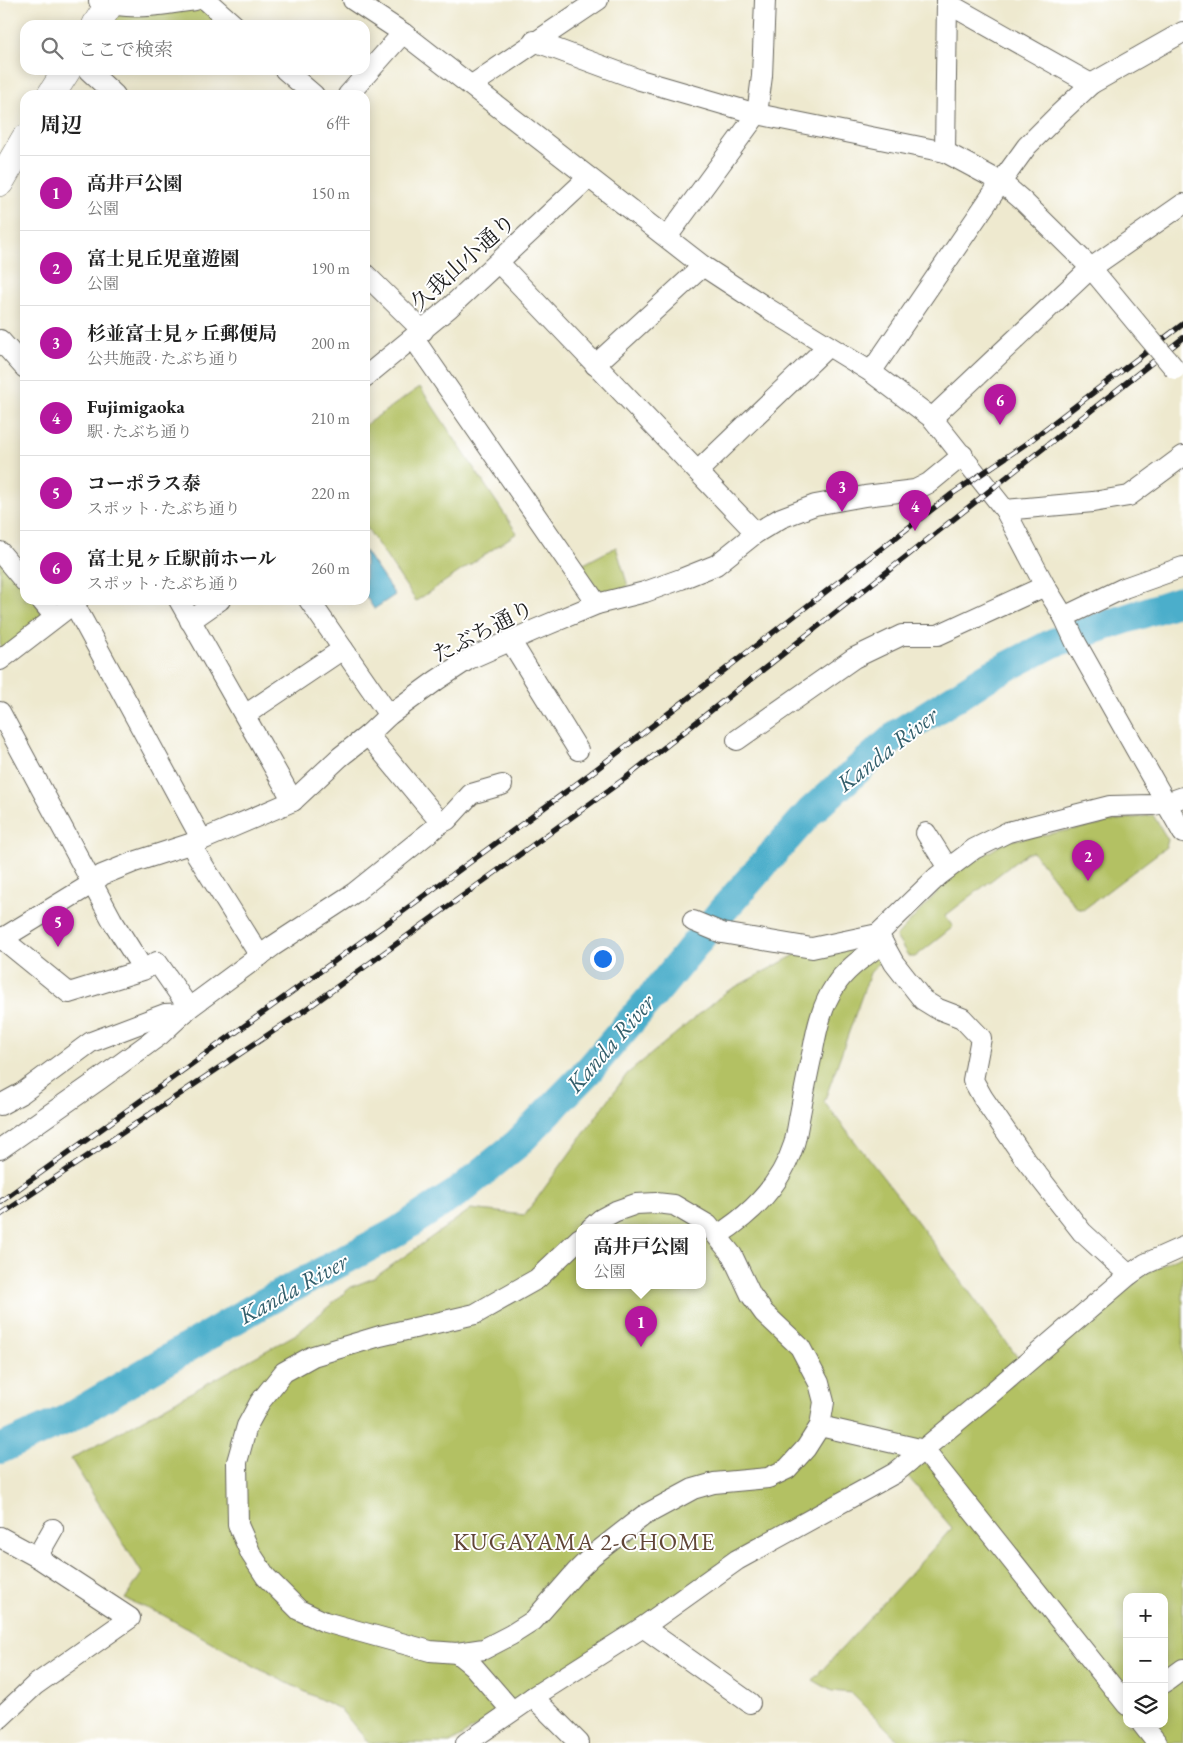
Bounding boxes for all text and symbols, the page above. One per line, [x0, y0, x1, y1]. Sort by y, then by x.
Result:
search box [20, 20, 370, 75]
icon: search [38, 34, 66, 62]
text: ここで検索 [78, 37, 173, 62]
text: 周辺 [40, 111, 82, 138]
text: 6件 [326, 113, 350, 134]
text: 高井戸公園 [87, 171, 182, 196]
text: 1 [52, 183, 60, 204]
text: 150 m [311, 183, 350, 204]
text: 公園 [87, 198, 119, 219]
street label: 久我山小通り [404, 207, 522, 317]
text: 富士見丘児童遊園 [87, 246, 239, 271]
text: 2 [52, 258, 60, 279]
text: 190 m [311, 258, 350, 279]
text: 公園 [87, 273, 119, 294]
text: 杉並富士見ヶ丘郵便局 [87, 321, 277, 346]
text: 3 [52, 333, 60, 354]
text: 200 m [311, 333, 350, 354]
text: 公共施設 · たぶち通り [87, 348, 241, 369]
pin: 6 [984, 384, 1016, 425]
text: Fujimigaoka [87, 394, 185, 419]
text: 4 [52, 408, 60, 429]
text: 210 m [311, 408, 350, 429]
text: 駅 · たぶち通り [87, 421, 193, 442]
text: コーポラス泰 [87, 471, 200, 496]
pin: 3 [826, 471, 858, 512]
text: 5 [52, 483, 60, 504]
text: 220 m [311, 483, 350, 504]
pin: 4 [899, 490, 931, 531]
text: スポット · たぶち通り [87, 498, 241, 519]
text: 富士見ヶ丘駅前ホール [87, 546, 277, 571]
text: 6 [52, 558, 60, 579]
text: 260 m [311, 558, 350, 579]
text: スポット · たぶち通り [87, 573, 241, 594]
street label: たぶち通り [427, 593, 539, 669]
water label: Kanda River [829, 699, 945, 799]
pin: 2 [1072, 840, 1104, 881]
pin: 5 [42, 906, 74, 947]
your location [590, 946, 616, 972]
water label: Kanda River [558, 986, 662, 1099]
popup [576, 1224, 706, 1289]
text: 高井戸公園 [593, 1234, 689, 1259]
water label: Kanda River [232, 1244, 355, 1331]
text: 公園 [593, 1261, 626, 1282]
pin: 1 [625, 1306, 657, 1347]
district label: KUGAYAMA 2-CHOME [453, 1526, 715, 1557]
map controls [1123, 1593, 1168, 1728]
button: + [1123, 1593, 1168, 1638]
button: − [1123, 1638, 1168, 1683]
button: layers [1123, 1683, 1168, 1728]

